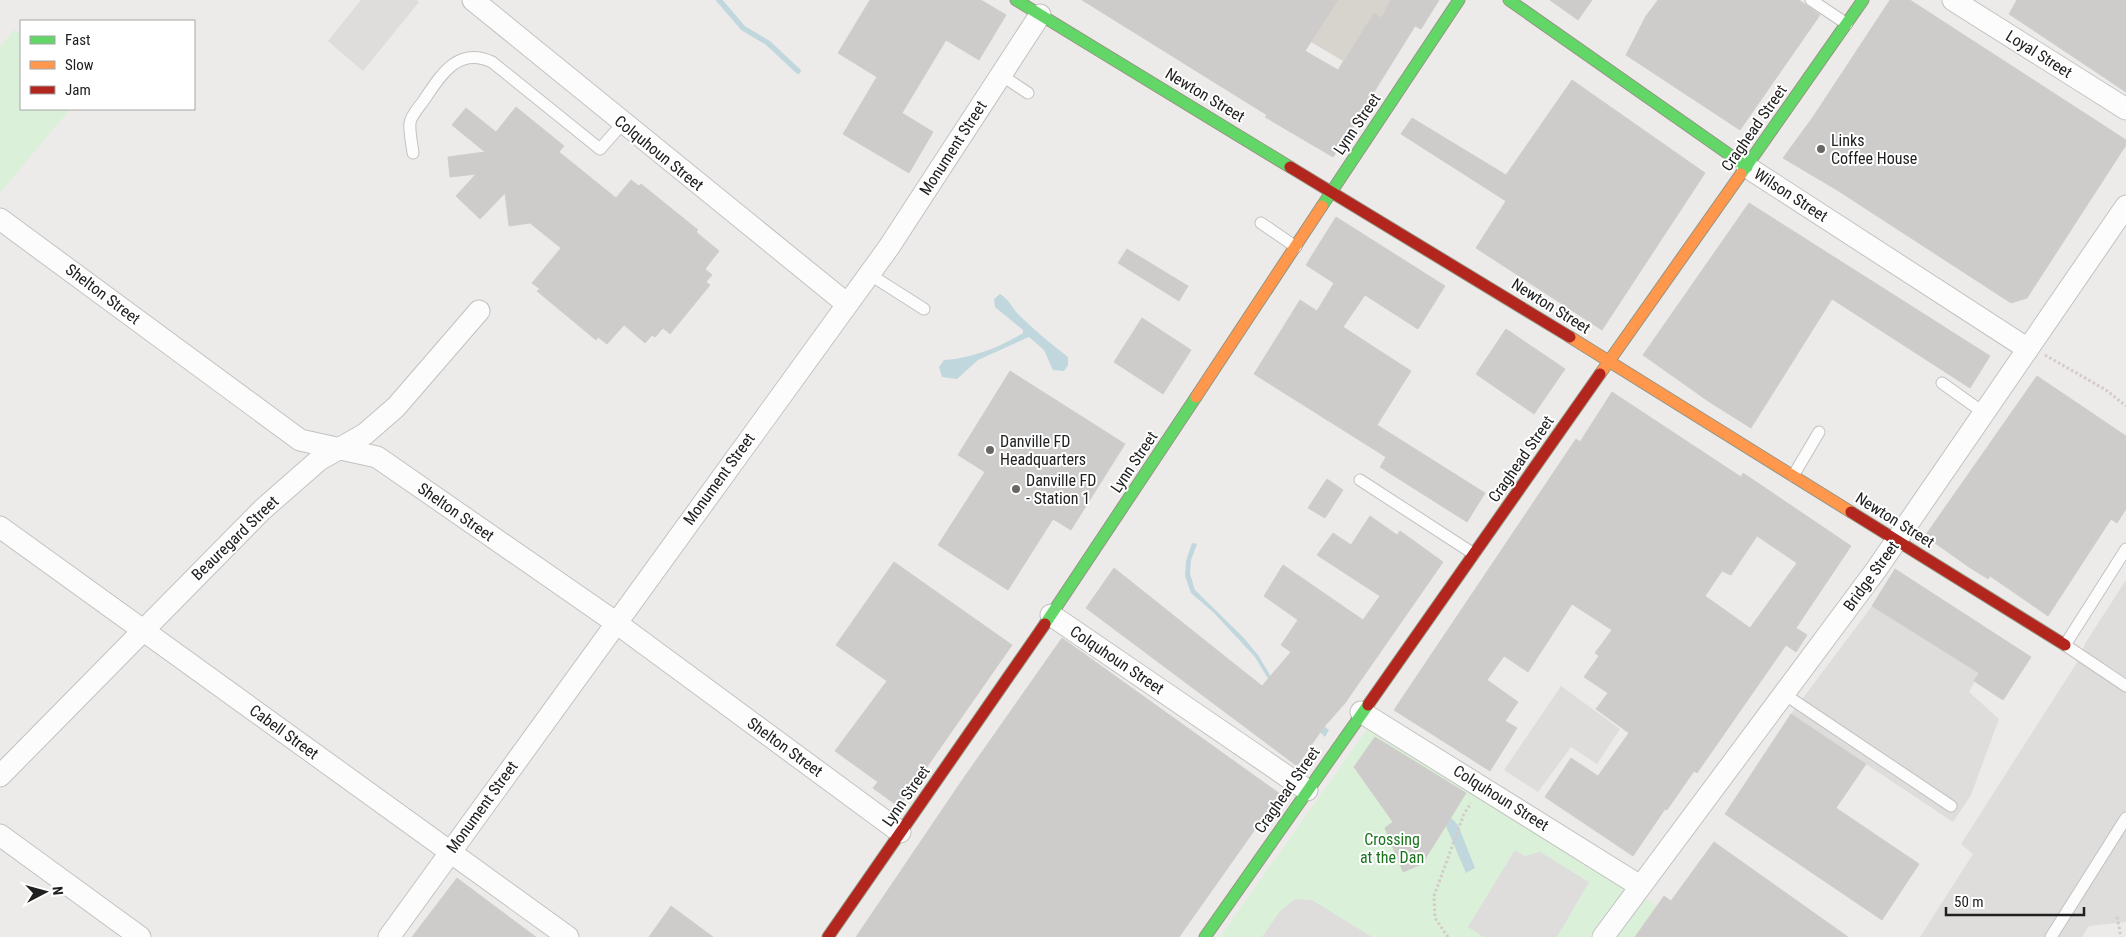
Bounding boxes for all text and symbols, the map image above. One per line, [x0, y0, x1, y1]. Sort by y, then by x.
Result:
legend [20, 20, 195, 110]
street label: Loyal Street [2002, 26, 2076, 82]
text: Fast [65, 31, 90, 49]
text: Slow [65, 56, 94, 74]
street label: Newton Street [1162, 64, 1248, 126]
text: Jam [65, 81, 91, 99]
street label: Craghead Street [1717, 81, 1791, 175]
street label: Lynn Street [1330, 89, 1385, 158]
street label: Monument Street [915, 97, 991, 199]
street label: Colquhoun Street [611, 111, 708, 195]
place label: Links Coffee House [1831, 131, 1917, 168]
marker: Links Coffee House [1815, 143, 1827, 155]
street label: Wilson Street [1751, 164, 1832, 226]
street label: Shelton Street [62, 260, 144, 328]
street label: Newton Street [1508, 274, 1594, 338]
street label: Craghead Street [1484, 412, 1558, 506]
street label: Lynn Street [1107, 427, 1162, 496]
street label: Monument Street [679, 429, 759, 529]
place label: Danville FD Headquarters [1000, 432, 1086, 469]
marker: Danville FD Headquarters [984, 444, 996, 456]
place label: Danville FD - Station 1 [1026, 471, 1096, 508]
street label: Shelton Street [414, 479, 498, 545]
marker: Danville FD - Station 1 [1010, 483, 1022, 495]
street label: Newton Street [1852, 488, 1938, 552]
street label: Beauregard Street [188, 492, 283, 584]
street label: Bridge Street [1839, 537, 1903, 615]
street label: Colquhoun Street [1067, 622, 1168, 698]
street label: Cabell Street [246, 701, 322, 764]
street label: Shelton Street [744, 713, 827, 781]
street label: Craghead Street [1250, 743, 1324, 837]
street label: Monument Street [442, 757, 522, 857]
street label: Colquhoun Street [1450, 761, 1552, 835]
street label: Lynn Street [878, 762, 934, 830]
park label: Crossing at the Dan [1360, 830, 1424, 867]
north arrow [20, 867, 70, 917]
scale bar [1946, 884, 2084, 916]
text: N [50, 886, 66, 896]
text: 50 m [1954, 893, 1984, 911]

